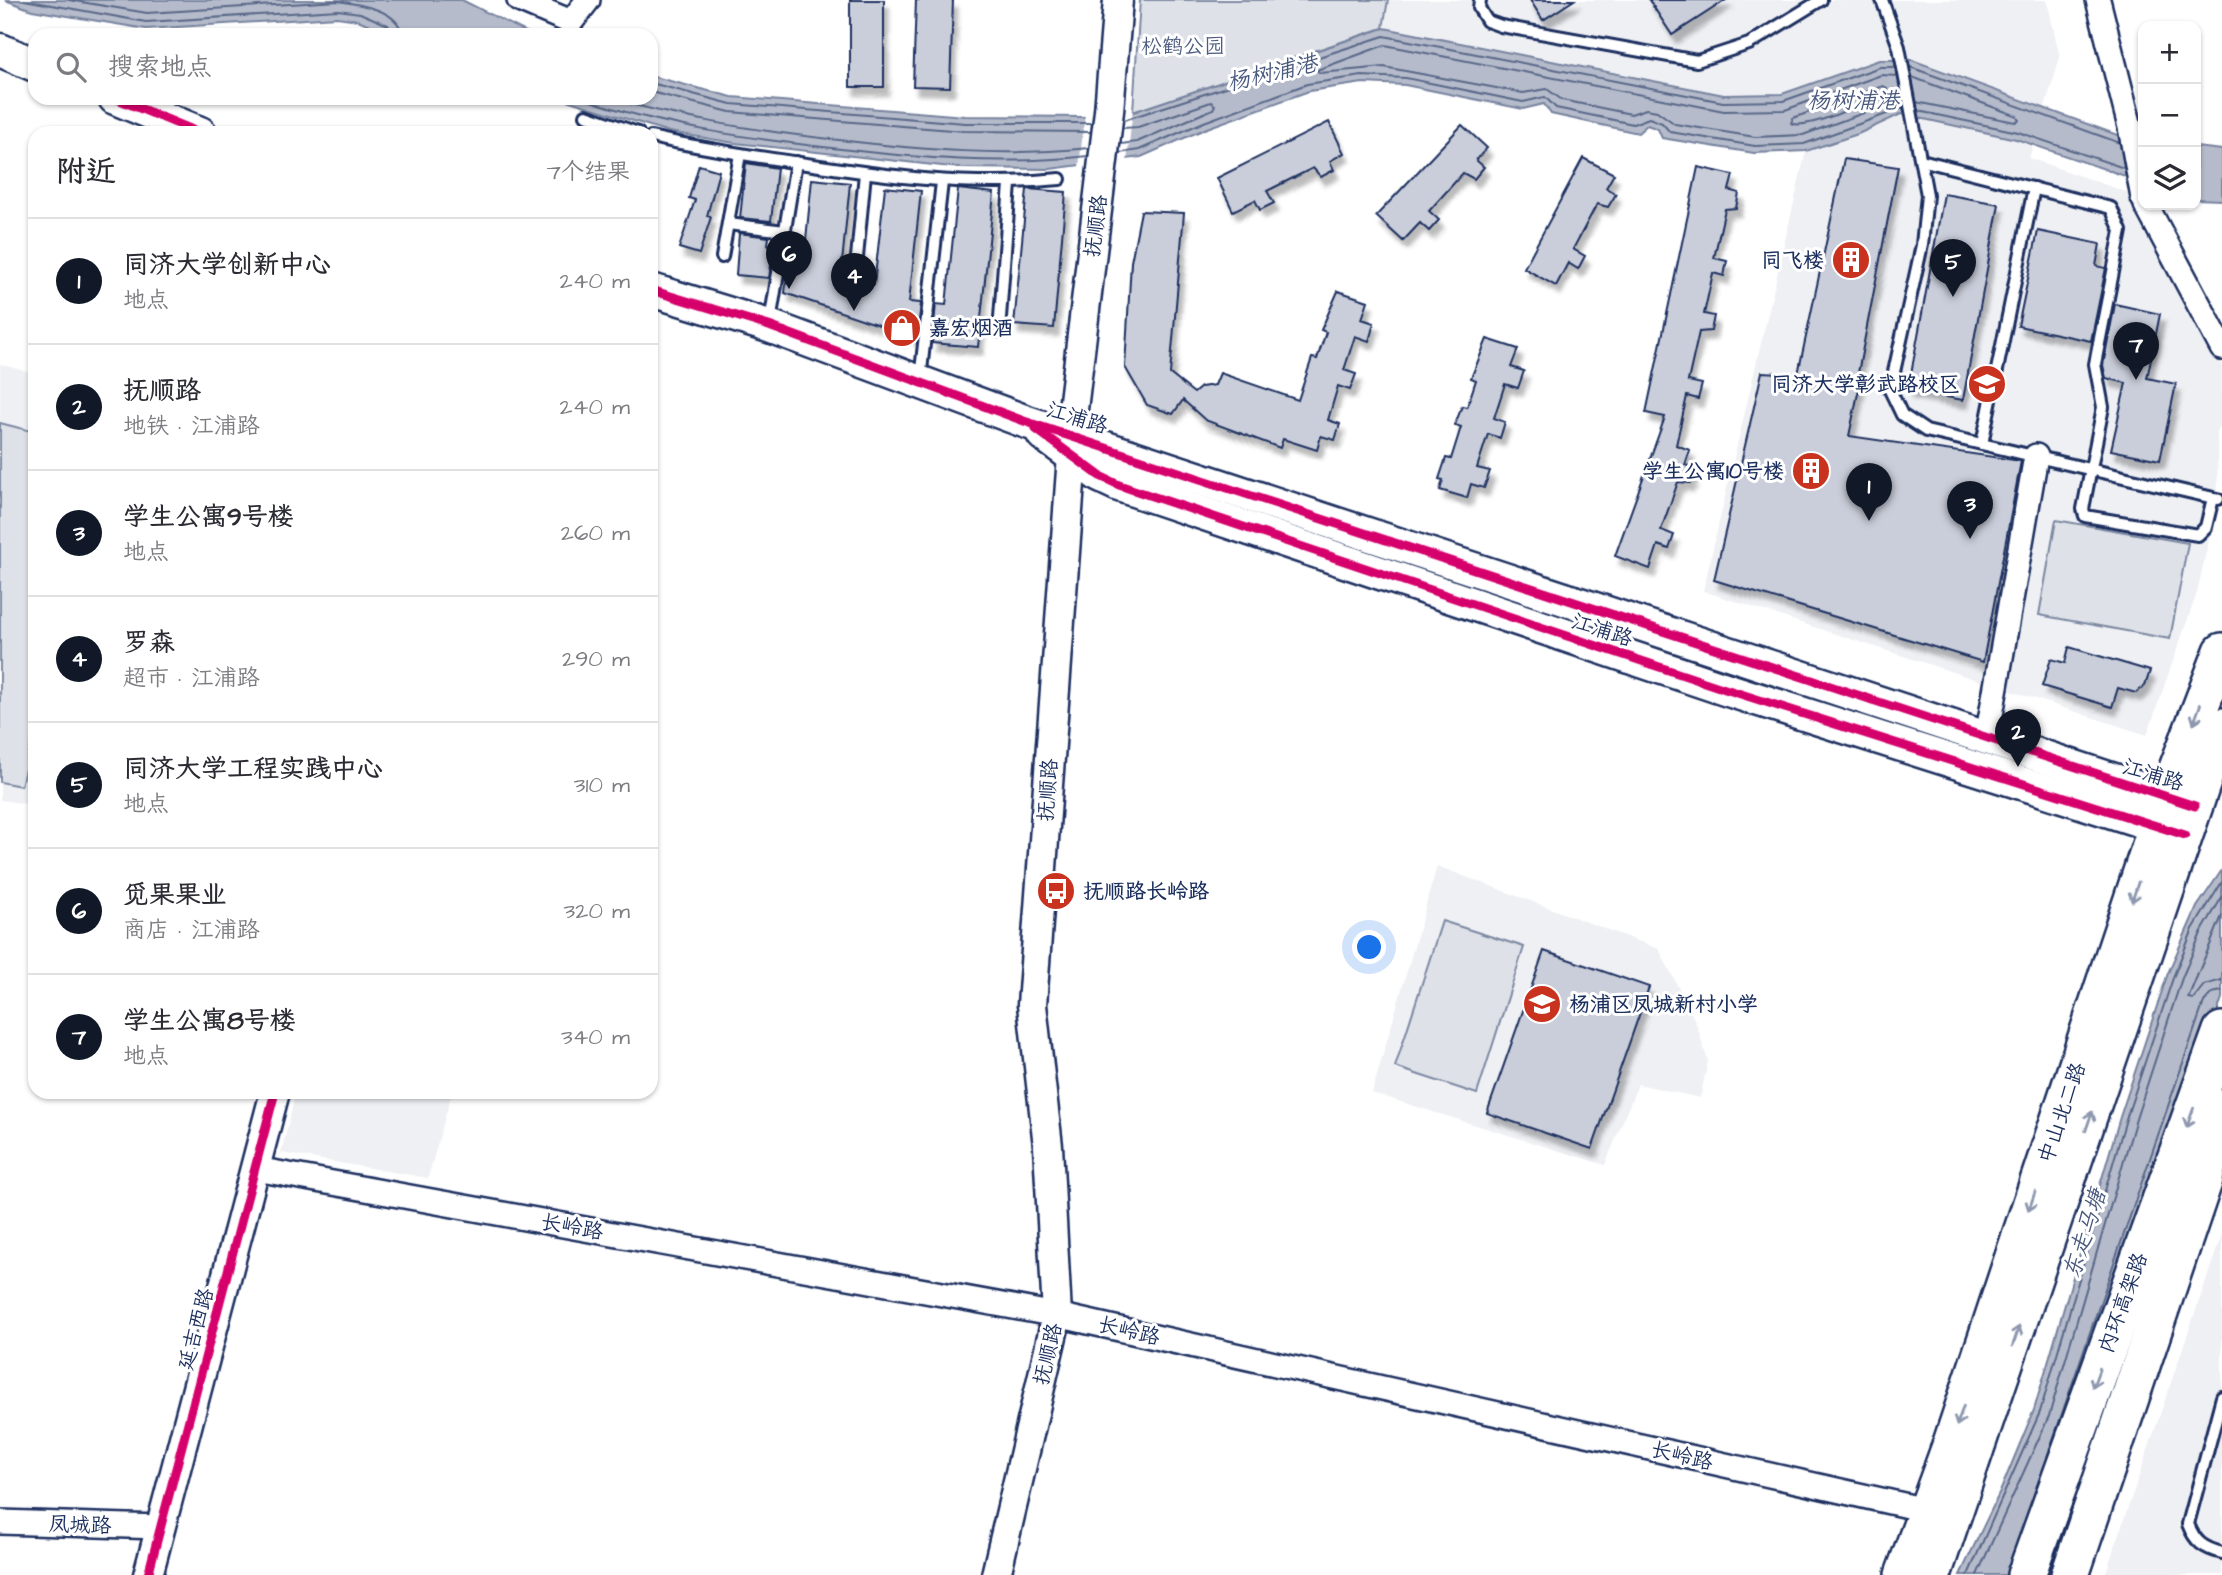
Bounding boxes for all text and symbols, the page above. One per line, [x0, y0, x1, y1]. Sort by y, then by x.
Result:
map controls [2138, 21, 2201, 210]
button: + [2138, 21, 2201, 84]
search box [28, 28, 658, 105]
park label: 松鹤公园 [1141, 32, 1225, 61]
water label: 杨树浦港 [1224, 47, 1322, 99]
icon: search [52, 48, 90, 86]
text: 搜索地点 [108, 49, 212, 85]
button: − [2138, 84, 2201, 147]
water label: 杨树浦港 [1807, 85, 1901, 117]
button: layers [2138, 147, 2201, 210]
text: 附近 [56, 151, 116, 193]
text: 7个结果 [547, 156, 630, 188]
street label: 抚顺路 [1078, 193, 1114, 259]
pin: 6 [766, 231, 812, 289]
building icon: 同飞楼 [1830, 239, 1872, 281]
pin: 5 [1930, 239, 1976, 297]
place label: 同飞楼 [1761, 246, 1824, 275]
text: 同济大学创新中心 [123, 247, 331, 283]
pin: 4 [831, 253, 877, 311]
text: 1 [78, 265, 80, 297]
text: 240 m [560, 265, 630, 297]
text: 地点 [123, 284, 169, 316]
shop icon: 嘉宏烟酒 [881, 307, 923, 349]
place label: 嘉宏烟酒 [929, 314, 1013, 343]
pin: 7 [2113, 322, 2159, 380]
school or university icon: 同济大学彰武路校区 [1966, 363, 2008, 405]
place label: 同济大学彰武路校区 [1771, 370, 1960, 399]
text: 抚顺路 [123, 373, 201, 409]
text: 2 [72, 391, 86, 423]
text: 240 m [560, 391, 630, 423]
street label: 江浦路 [1043, 395, 1111, 441]
text: 地铁 · 江浦路 [123, 410, 260, 442]
building icon: 学生公寓10号楼 [1790, 450, 1832, 492]
place label: 学生公寓10号楼 [1642, 457, 1784, 486]
pin: 1 [1846, 463, 1892, 521]
pin: 3 [1947, 481, 1993, 539]
text: 学生公寓9号楼 [123, 499, 294, 535]
text: 3 [73, 517, 85, 549]
text: 260 m [561, 517, 630, 549]
text: 地点 [123, 536, 169, 568]
street label: 江浦路 [1568, 606, 1636, 654]
text: 罗森 [123, 625, 175, 661]
text: 4 [71, 643, 87, 675]
text: 290 m [562, 643, 630, 675]
text: 超市 · 江浦路 [123, 662, 260, 694]
one-way arrow [2189, 703, 2202, 725]
pin: 2 [1995, 709, 2041, 767]
text: 同济大学工程实践中心 [123, 751, 383, 787]
street label: 江浦路 [2119, 752, 2187, 798]
street label: 抚顺路 [1031, 758, 1065, 822]
text: 5 [71, 769, 87, 801]
text: 310 m [574, 769, 630, 801]
text: 地点 [123, 788, 169, 820]
bus stop icon: 抚顺路长岭路 [1035, 870, 1077, 912]
text: 觅果果业 [123, 877, 227, 913]
place label: 抚顺路长岭路 [1083, 877, 1209, 906]
one-way arrow [2127, 880, 2140, 902]
text: 6 [72, 895, 86, 927]
text: 320 m [564, 895, 630, 927]
text: 商店 · 江浦路 [123, 914, 260, 946]
your location [1352, 930, 1386, 964]
school or university icon: 杨浦区凤城新村小学 [1521, 983, 1563, 1025]
place label: 杨浦区凤城新村小学 [1569, 990, 1758, 1019]
text: 学生公寓8号楼 [123, 1003, 296, 1039]
text: 7 [72, 1021, 86, 1053]
text: 340 m [561, 1021, 630, 1053]
text: 地点 [123, 1040, 169, 1072]
street label: 中山北二路 [2031, 1059, 2093, 1167]
one-way arrow [2183, 1107, 2195, 1129]
one-way arrow [2084, 1110, 2096, 1132]
water label: 东走马塘 [2056, 1182, 2115, 1283]
one-way arrow [2025, 1189, 2037, 1211]
street label: 长岭路 [538, 1207, 606, 1247]
street label: 内环高架路 [2091, 1249, 2155, 1357]
street label: 延吉西路 [171, 1285, 221, 1373]
street label: 长岭路 [1095, 1310, 1163, 1352]
street label: 抚顺路 [1027, 1320, 1069, 1388]
one-way arrow [2011, 1326, 2023, 1348]
one-way arrow [2088, 1367, 2101, 1389]
one-way arrow [1953, 1405, 1965, 1427]
street label: 长岭路 [1648, 1435, 1716, 1477]
street label: 凤城路 [48, 1509, 112, 1541]

